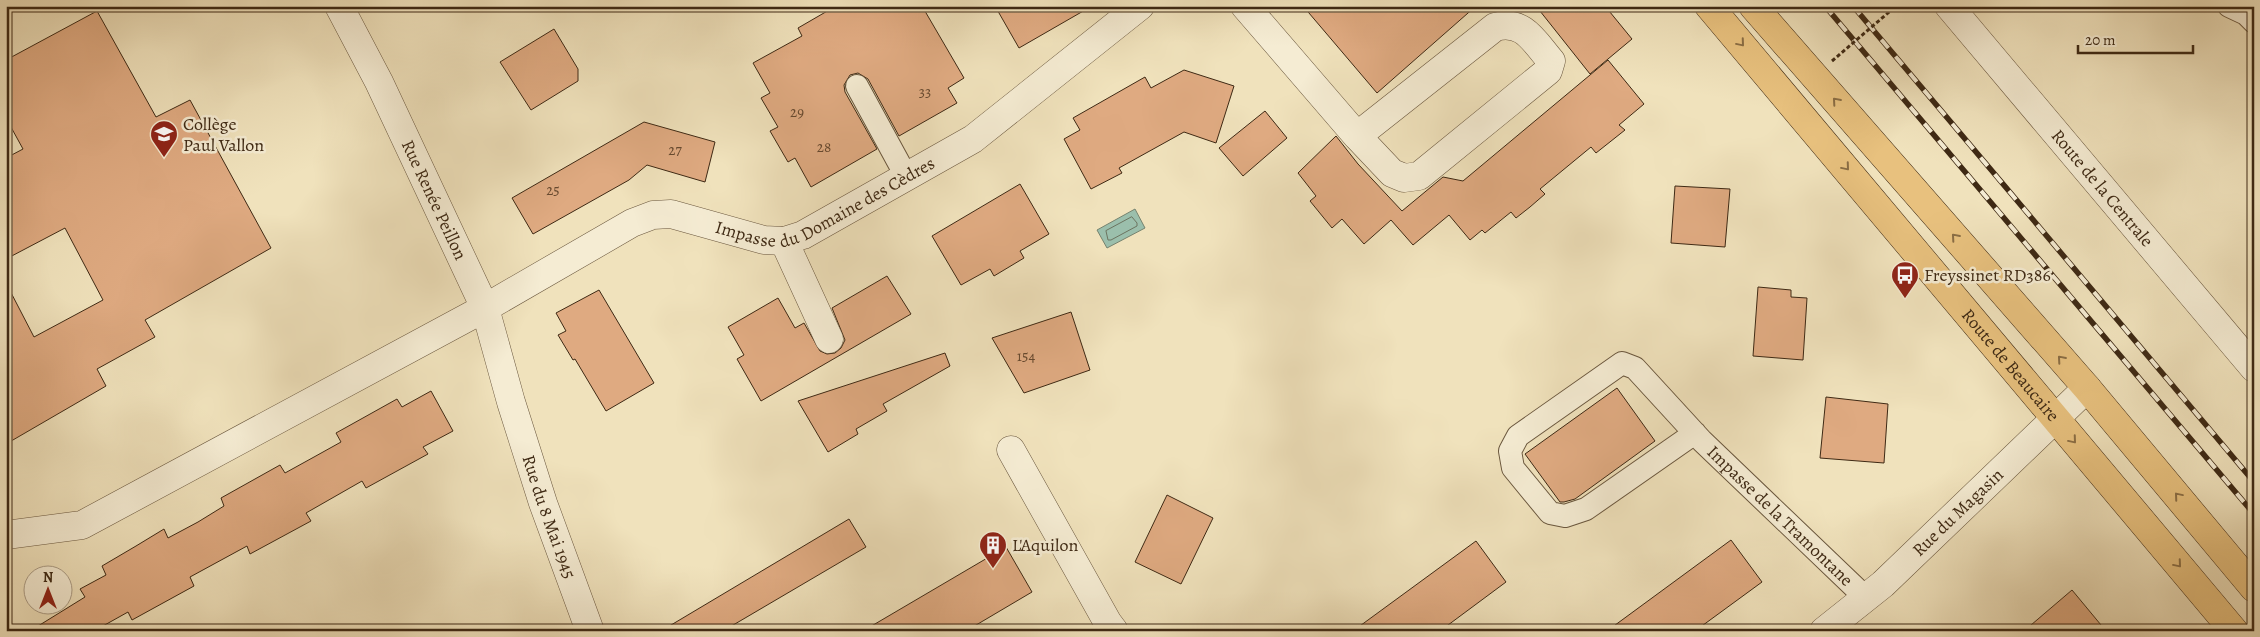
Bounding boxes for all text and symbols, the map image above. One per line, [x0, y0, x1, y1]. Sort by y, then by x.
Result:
scale bar [2078, 22, 2192, 54]
text: 20 m [2085, 30, 2116, 50]
one-way arrow [1735, 38, 1744, 47]
house number: 33 [919, 82, 931, 102]
one-way arrow [1833, 98, 1842, 107]
house number: 29 [790, 102, 804, 122]
place label: Collège Paul Vallon [183, 112, 264, 157]
school or university icon: Collège Paul Vallon [149, 119, 179, 158]
street label: Route de la Centrale [2046, 124, 2159, 252]
street label: Rue Renée Peillon [396, 136, 473, 264]
house number: 28 [817, 137, 831, 157]
house number: 27 [668, 140, 682, 160]
street label: Impasse du Domaine des Cèdres [713, 151, 939, 254]
one-way arrow [1841, 161, 1849, 170]
house number: 25 [546, 180, 560, 200]
one-way arrow [1951, 233, 1960, 242]
bus stop icon: Freyssinet RD386 [1890, 260, 1920, 299]
place label: Freyssinet RD386 [1924, 263, 2051, 287]
street label: Route de Beaucaire [1956, 304, 2065, 427]
house number: 154 [1017, 346, 1035, 366]
one-way arrow [2058, 355, 2067, 364]
one-way arrow [2068, 434, 2076, 443]
street label: Impasse de la Tramontane [1702, 440, 1858, 591]
street label: Rue du 8 Mai 1945 [517, 452, 582, 582]
street label: Rue du Magasin [1907, 463, 2009, 562]
one-way arrow [2174, 493, 2183, 502]
building icon: L'Aquilon [978, 530, 1008, 569]
place label: L'Aquilon [1012, 533, 1078, 557]
one-way arrow [2172, 559, 2181, 568]
north arrow [22, 564, 72, 614]
text: N [43, 568, 53, 587]

